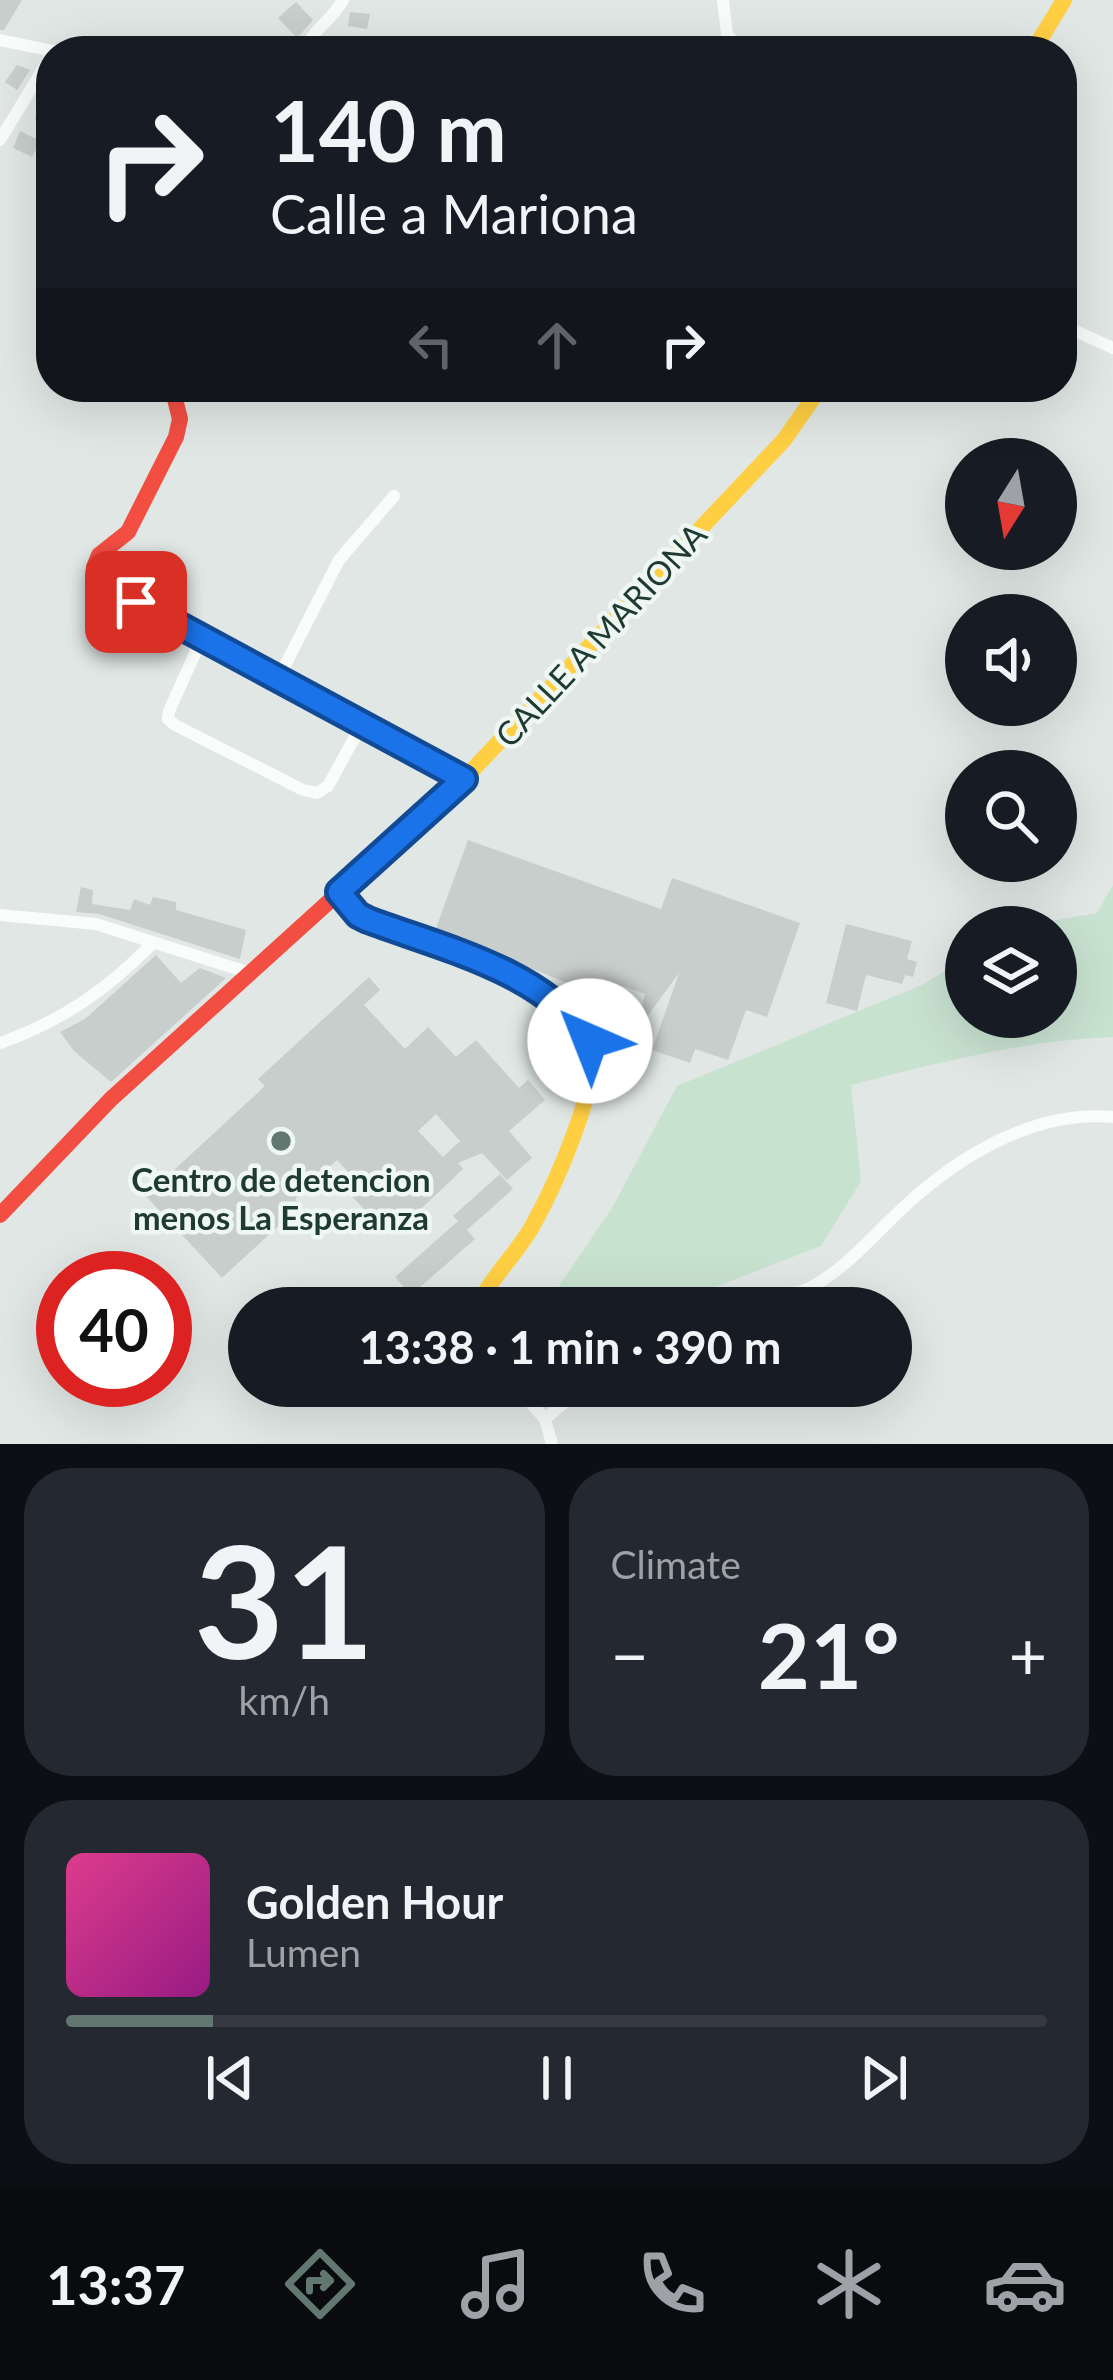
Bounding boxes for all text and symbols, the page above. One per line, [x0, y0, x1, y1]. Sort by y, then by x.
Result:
text: 140 m [270, 79, 507, 180]
icon: right [72, 84, 228, 240]
text: Calle a Mariona [270, 181, 638, 246]
icon: left [398, 312, 464, 378]
icon: ahead [524, 312, 590, 378]
icon: right [650, 312, 716, 378]
north arrow [945, 438, 1077, 570]
map controls [945, 438, 1077, 1038]
street label: CALLE A MARIONA [486, 514, 715, 754]
pin [85, 551, 187, 653]
icon: arrive [103, 569, 169, 635]
button: sound [945, 594, 1077, 726]
button: search [945, 750, 1077, 882]
button: layers [945, 906, 1077, 1038]
position arrow [527, 978, 653, 1104]
marker: Centro de detencion menos La Esperanza [268, 1128, 294, 1154]
place label: Centro de detencion menos La Esperanza [131, 1159, 431, 1237]
speed limit sign: 40 [36, 1251, 192, 1407]
text: 13:38 · 1 min · 390 m [359, 1320, 781, 1374]
text: 31 [194, 1505, 375, 1692]
text: Climate [611, 1541, 741, 1587]
text: 21° [758, 1600, 900, 1708]
text: − [611, 1615, 649, 1694]
text: + [1009, 1615, 1047, 1694]
text: km/h [239, 1677, 330, 1723]
text: Golden Hour [246, 1875, 503, 1929]
text: Lumen [246, 1929, 361, 1975]
icon: previous [197, 2045, 263, 2111]
icon: pause [524, 2045, 590, 2111]
icon: next [851, 2045, 917, 2111]
icon: directions [278, 2242, 362, 2326]
icon: music [454, 2242, 538, 2326]
icon: phone [630, 2242, 714, 2326]
icon: climate [807, 2242, 891, 2326]
icon: car [983, 2242, 1067, 2326]
text: 13:37 [46, 2252, 185, 2317]

